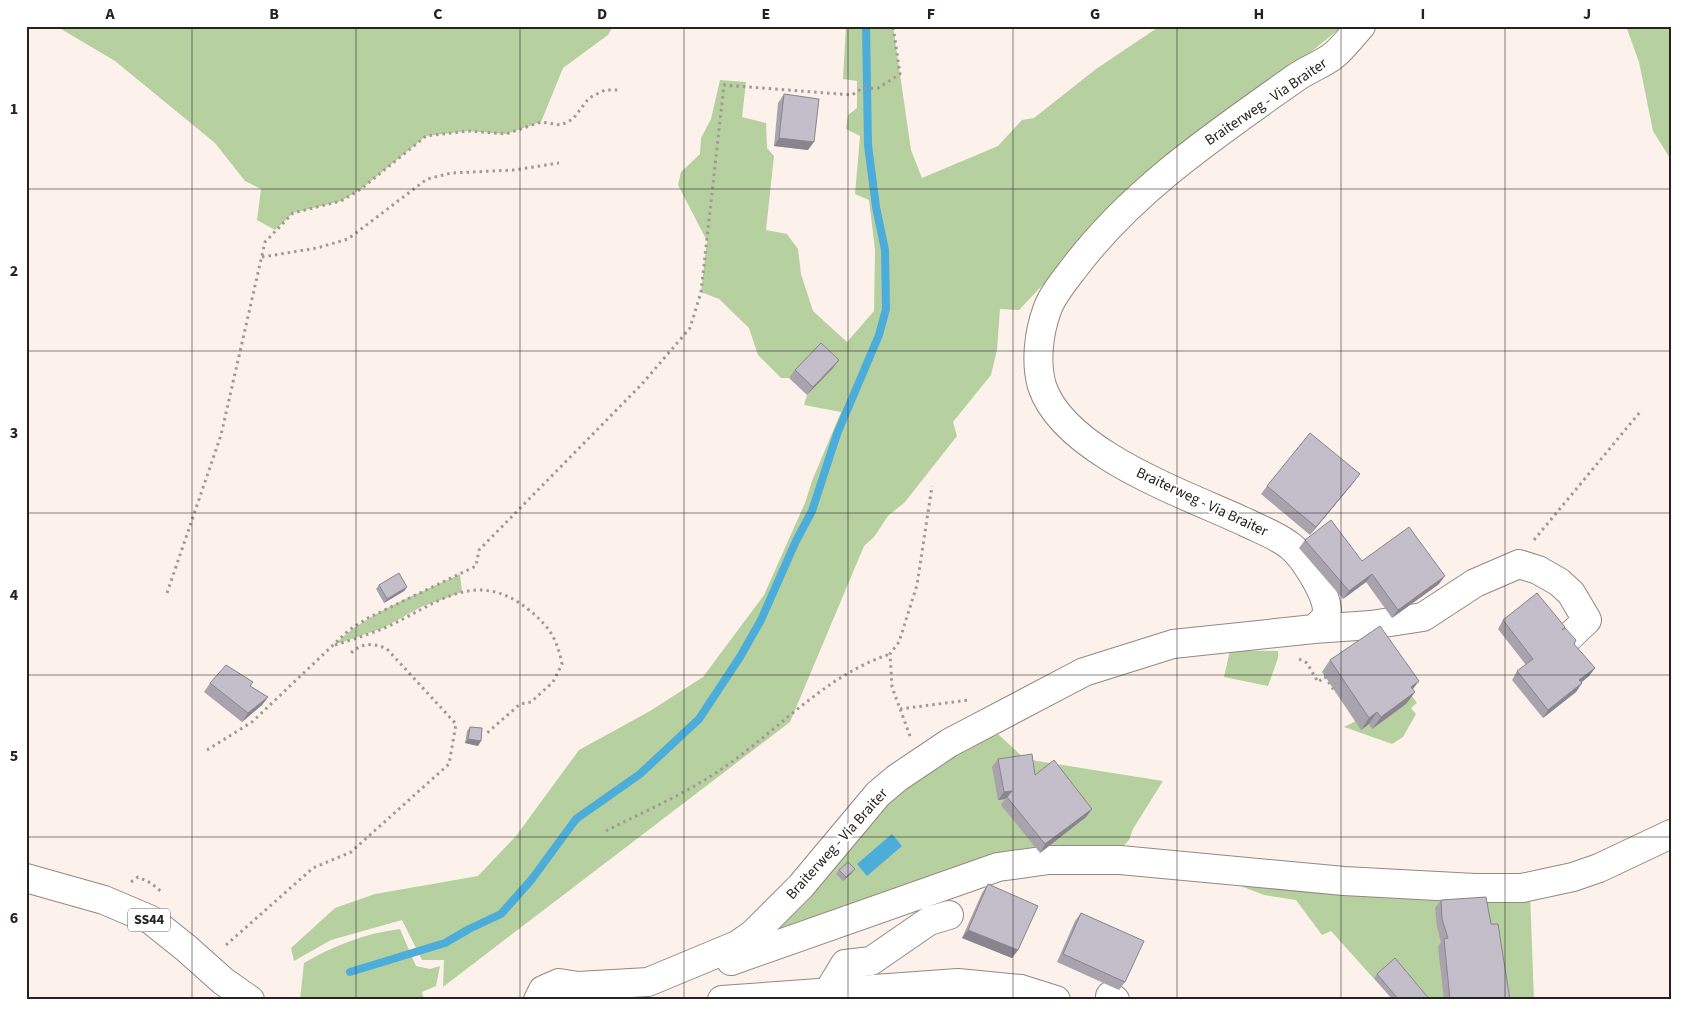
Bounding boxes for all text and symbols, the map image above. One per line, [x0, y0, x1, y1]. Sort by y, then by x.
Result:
text: A [104, 3, 115, 25]
text: B [269, 3, 279, 25]
text: C [433, 3, 443, 25]
text: D [597, 3, 607, 25]
text: E [762, 3, 770, 25]
text: F [927, 3, 935, 25]
text: G [1090, 3, 1100, 25]
text: H [1254, 3, 1264, 25]
text: I [1421, 3, 1425, 25]
text: J [1583, 3, 1591, 25]
street label: Braiterweg - Via Braiter [1201, 53, 1332, 151]
text: 1 [10, 98, 18, 120]
text: 2 [10, 260, 18, 282]
text: 3 [10, 422, 18, 444]
street label: Braiterweg - Via Braiter [1133, 462, 1272, 542]
text: 4 [10, 584, 19, 606]
text: 5 [10, 745, 18, 767]
street label: Braiterweg - Via Braiter [781, 783, 893, 904]
text: 6 [10, 907, 18, 929]
road number: SS44 [128, 908, 170, 932]

